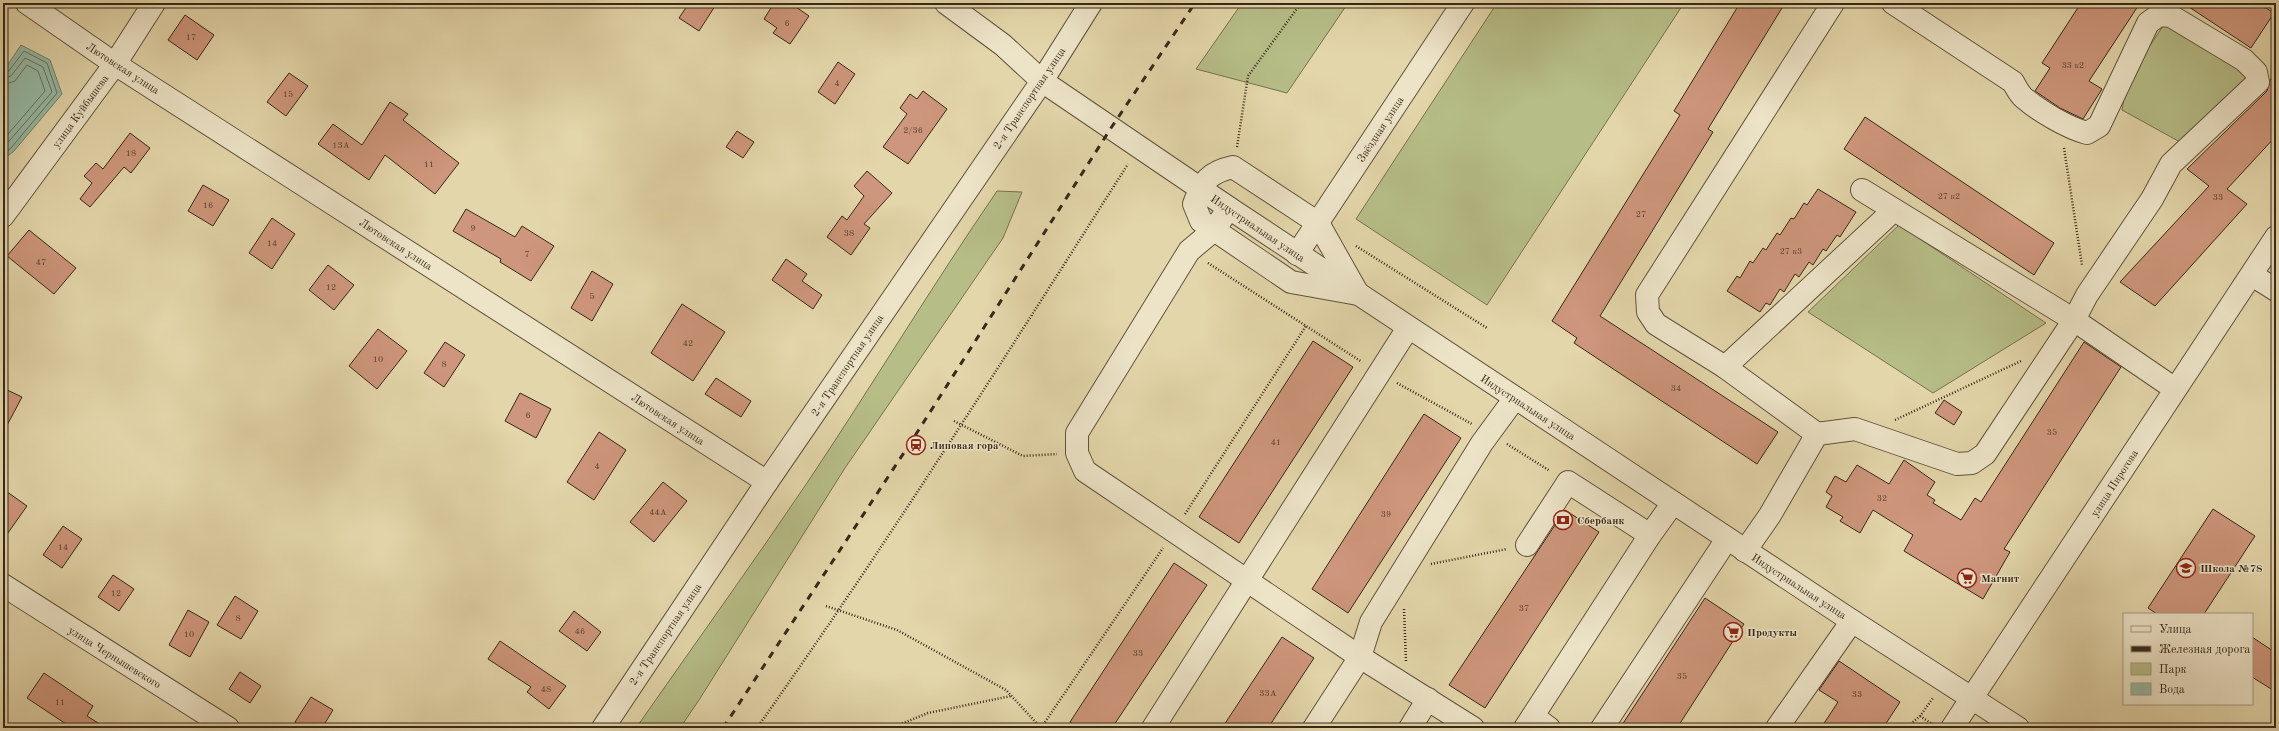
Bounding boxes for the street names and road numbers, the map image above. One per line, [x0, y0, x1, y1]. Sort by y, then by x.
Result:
street label: Лютовская улица [84, 42, 161, 97]
street label: 2-я Транспортная улица [992, 46, 1069, 152]
street label: улица Куйбышева [51, 73, 112, 150]
street label: Звёздная улица [1356, 95, 1407, 165]
street label: Индустриальная улица [1208, 194, 1307, 265]
street label: Лютовская улица [357, 218, 434, 273]
street label: 2-я Транспортная улица [810, 313, 887, 419]
street label: Индустриальная улица [1478, 373, 1577, 443]
street label: Лютовская улица [629, 393, 706, 448]
street label: улица Пирогова [2090, 448, 2141, 519]
street label: Индустриальная улица [1749, 552, 1848, 622]
street label: 2-я Транспортная улица [628, 582, 705, 688]
street label: улица Чернышевского [66, 625, 162, 691]

